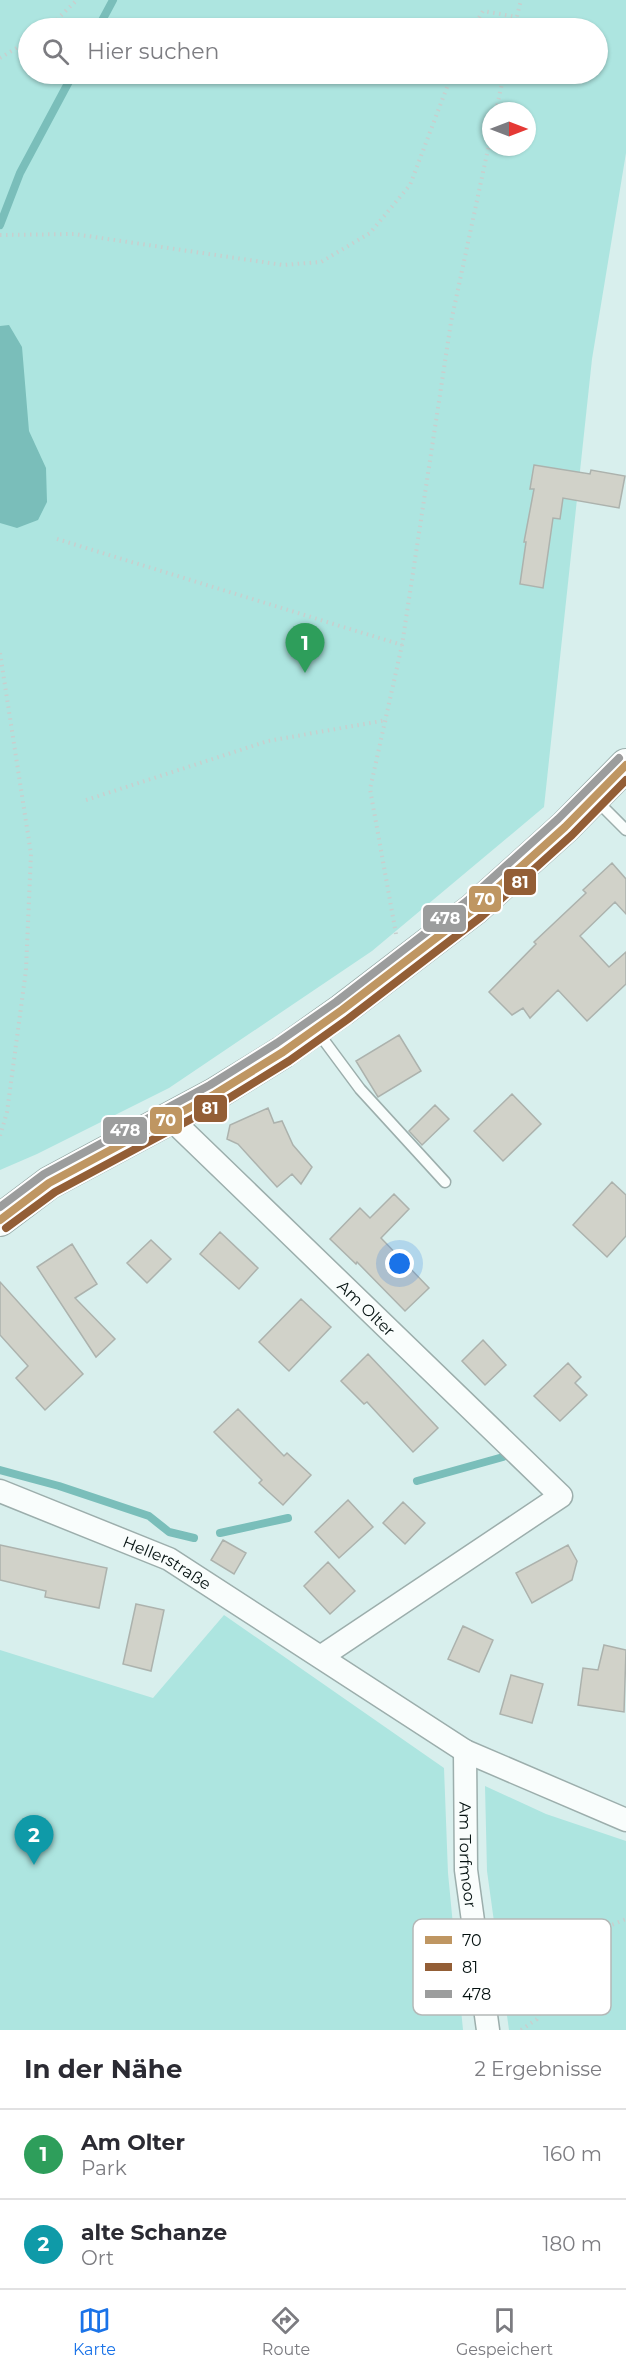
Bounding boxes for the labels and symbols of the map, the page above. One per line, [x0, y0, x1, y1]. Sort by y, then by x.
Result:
north arrow [482, 102, 536, 156]
pin: 1 [286, 624, 324, 673]
line badge: 81 [503, 868, 537, 896]
text: 81 [512, 873, 528, 892]
line badge: 70 [468, 885, 502, 913]
text: 70 [475, 890, 495, 909]
line badge: 478 [422, 904, 467, 933]
text: 478 [430, 909, 460, 928]
line badge: 81 [193, 1094, 228, 1123]
text: 81 [202, 1099, 218, 1118]
line badge: 70 [149, 1106, 183, 1135]
text: 70 [156, 1111, 176, 1130]
line badge: 478 [102, 1116, 148, 1145]
text: 478 [110, 1121, 140, 1140]
your location [385, 1249, 414, 1278]
street label: Am Olter [334, 1276, 399, 1340]
street label: Hellerstraße [120, 1532, 215, 1593]
street label: Am Torfmoor [456, 1802, 481, 1909]
pin: 2 [15, 1816, 54, 1865]
legend [413, 1919, 611, 2015]
text: 70 [462, 1931, 482, 1950]
text: 81 [462, 1958, 478, 1977]
text: 478 [462, 1985, 491, 2004]

